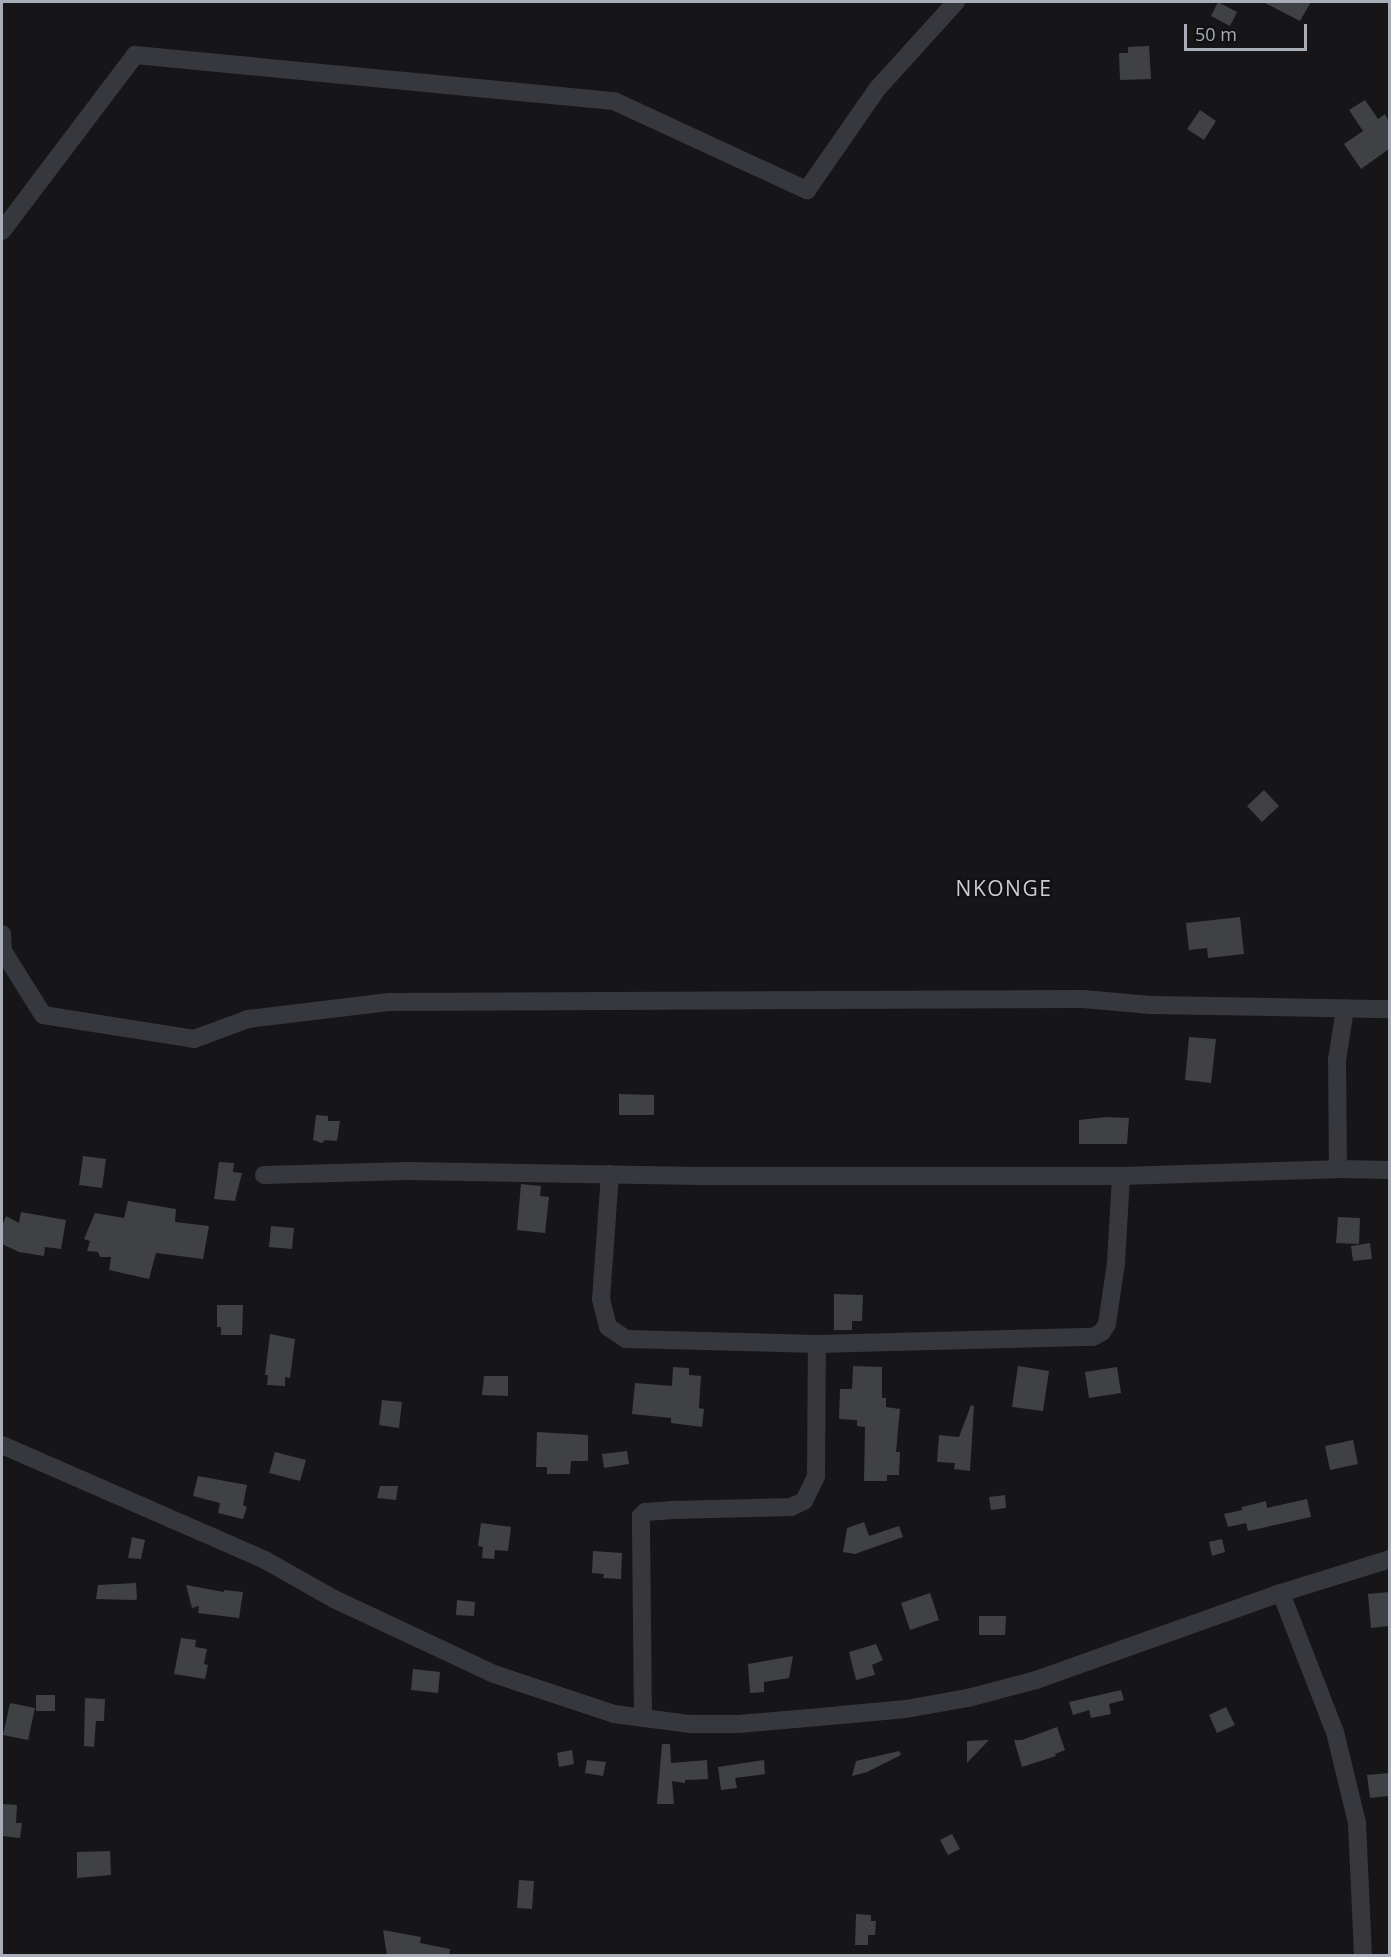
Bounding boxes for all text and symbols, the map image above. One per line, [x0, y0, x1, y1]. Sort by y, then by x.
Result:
scale bar [1187, 12, 1310, 50]
text: 50 m [1195, 22, 1237, 46]
district label: NKONGE [956, 875, 1052, 901]

